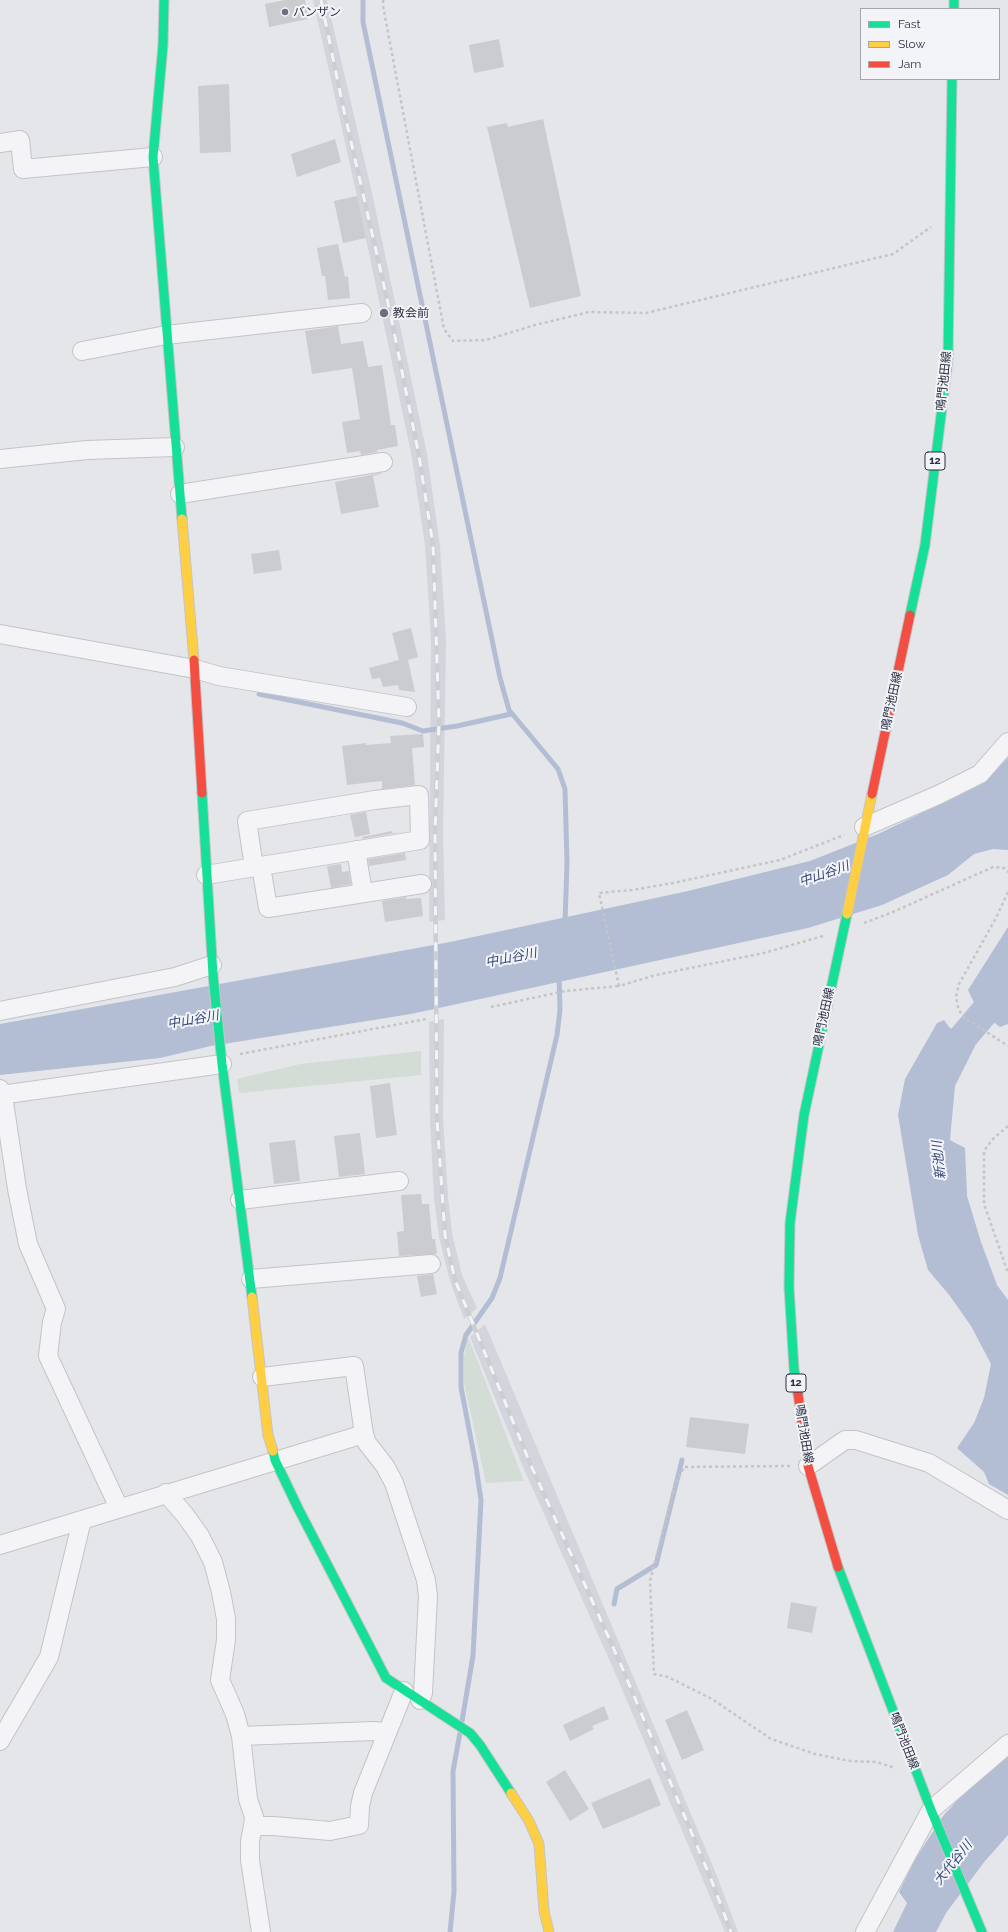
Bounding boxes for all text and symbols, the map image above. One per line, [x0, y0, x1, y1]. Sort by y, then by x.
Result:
place label: バンザン [293, 5, 341, 19]
marker: バンザン [280, 7, 290, 17]
legend [860, 8, 1000, 80]
text: Fast [898, 17, 921, 31]
text: Slow [898, 37, 925, 51]
text: Jam [898, 57, 921, 71]
place label: 教会前 [393, 306, 429, 320]
marker: 教会前 [378, 307, 390, 319]
street label: 鳴門池田線 [934, 350, 954, 412]
road number: 12 [925, 452, 945, 470]
street label: 鳴門池田線 [879, 670, 905, 732]
water label: 中山谷川 [797, 858, 851, 890]
water label: 中山谷川 [484, 945, 538, 971]
street label: 鳴門池田線 [811, 986, 837, 1048]
water label: 中山谷川 [166, 1008, 220, 1032]
water label: 新池川 [929, 1140, 949, 1180]
road number: 12 [786, 1374, 806, 1392]
street label: 鳴門池田線 [792, 1403, 816, 1465]
street label: 鳴門池田線 [887, 1710, 921, 1772]
water label: 大代谷川 [931, 1838, 975, 1888]

